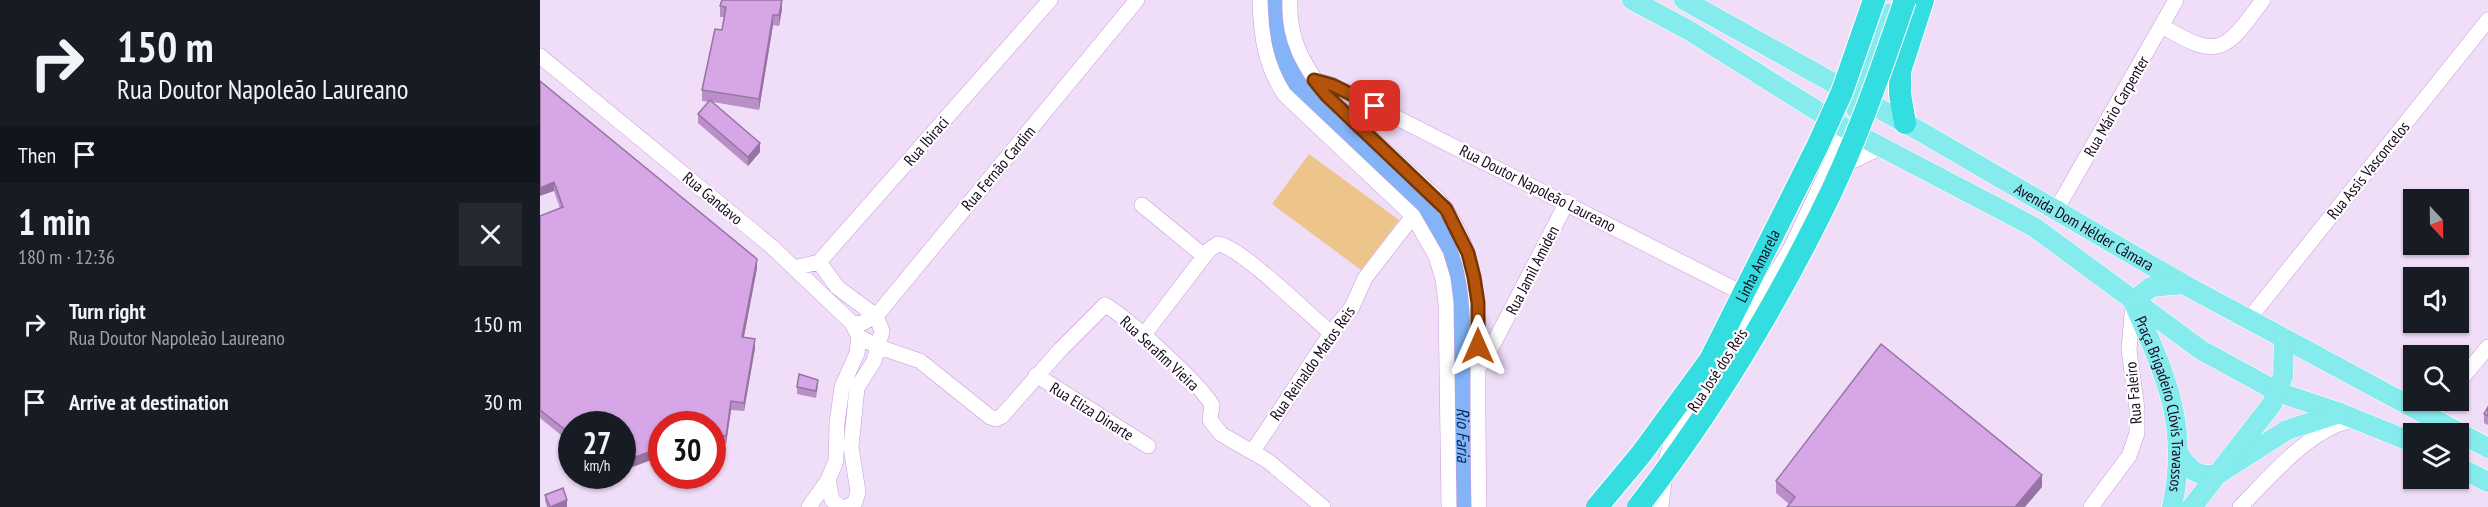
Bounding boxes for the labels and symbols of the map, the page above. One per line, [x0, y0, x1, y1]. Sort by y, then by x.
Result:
street label: Rua Mário Carpenter [2079, 52, 2153, 160]
pin [1349, 80, 1400, 131]
street label: Rua Ibiraci [899, 112, 953, 170]
street label: Rua Assis Vasconcelos [2322, 117, 2414, 223]
street label: Rua Fernão Cardim [957, 122, 1039, 214]
street label: Rua Doutor Napoleão Laureano [1457, 140, 1620, 236]
street label: Rua Gandavo [679, 167, 747, 229]
street label: Avenida Dom Hélder Câmara [2011, 178, 2158, 275]
north arrow [2403, 189, 2469, 255]
street label: Rua Jamil Amiden [1501, 222, 1563, 318]
street label: Linha Amarela [1731, 226, 1784, 306]
street label: Rua Reinaldo Matos Reis [1265, 302, 1359, 424]
street label: Rua Serafim Vieira [1116, 311, 1204, 395]
street label: Praça Brigadeiro Clóvis Travassos [2131, 313, 2188, 493]
position arrow [1446, 314, 1510, 378]
street label: Rua José dos Reis [1683, 324, 1751, 416]
street label: Rua Faleiro [2120, 361, 2146, 425]
street label: Rua Eliza Dinarte [1046, 377, 1138, 445]
water label: Rio Faria [1452, 407, 1475, 463]
speed limit sign: 30 [648, 411, 726, 489]

